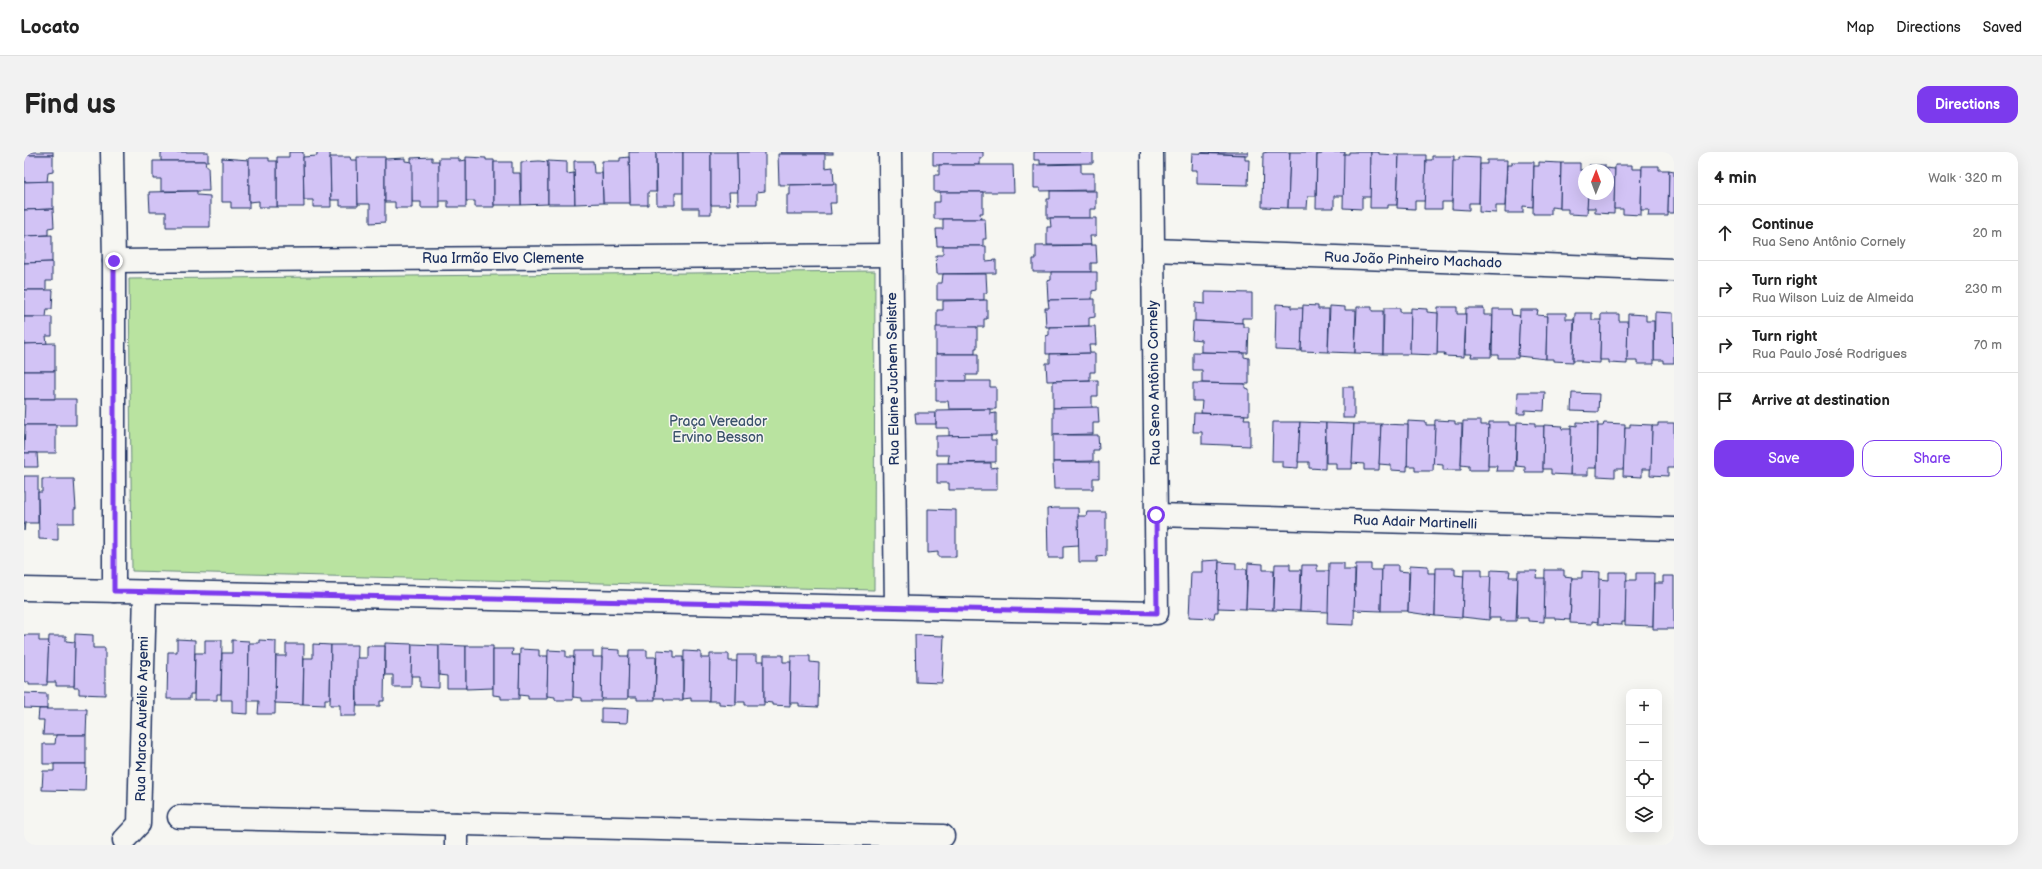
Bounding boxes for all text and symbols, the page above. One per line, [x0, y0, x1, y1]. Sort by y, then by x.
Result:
text: Locato [20, 16, 80, 39]
text: Map [1846, 19, 1874, 36]
text: Directions [1896, 19, 1961, 36]
text: Saved [1983, 19, 2022, 36]
button: Directions [1917, 86, 2018, 123]
text: Find us [24, 88, 116, 121]
north arrow [1578, 164, 1614, 200]
text: 4 min [1714, 168, 1757, 188]
text: Walk · 320 m [1928, 170, 2002, 186]
text: Continue [1752, 215, 1814, 234]
icon: ahead [1714, 222, 1736, 244]
text: 20 m [1972, 225, 2002, 241]
text: Rua Seno Antônio Cornely [1752, 234, 1906, 250]
street label: Rua João Pinheiro Machado [1324, 248, 1502, 272]
street label: Rua Irmão Elvo Clemente [422, 250, 584, 267]
route end [105, 252, 123, 270]
text: Turn right [1752, 271, 1817, 290]
icon: right [1714, 278, 1736, 300]
text: 230 m [1965, 281, 2002, 297]
text: Rua Wilson Luiz de Almeida [1752, 290, 1914, 306]
street label: Rua Elaine Juchem Selistre [883, 292, 903, 466]
street label: Rua Seno Antônio Cornely [1144, 300, 1164, 466]
text: Turn right [1752, 327, 1817, 346]
icon: right [1714, 334, 1736, 356]
text: 70 m [1974, 337, 2002, 353]
text: Rua Paulo José Rodrigues [1752, 346, 1907, 362]
icon: arrive [1714, 390, 1736, 412]
text: Arrive at destination [1752, 391, 1890, 410]
park label: Praça Vereador Ervino Besson [669, 413, 768, 446]
button: Save [1714, 440, 1854, 477]
button: Share [1862, 440, 2002, 477]
route start [1147, 506, 1165, 524]
street label: Rua Adair Martinelli [1353, 511, 1477, 533]
street label: Rua Marco Aurélio Argemi [132, 636, 152, 802]
map controls [1626, 689, 1662, 833]
button: + [1626, 689, 1662, 725]
button: − [1626, 725, 1662, 761]
button: locate [1626, 761, 1662, 797]
button: layers [1626, 797, 1662, 833]

